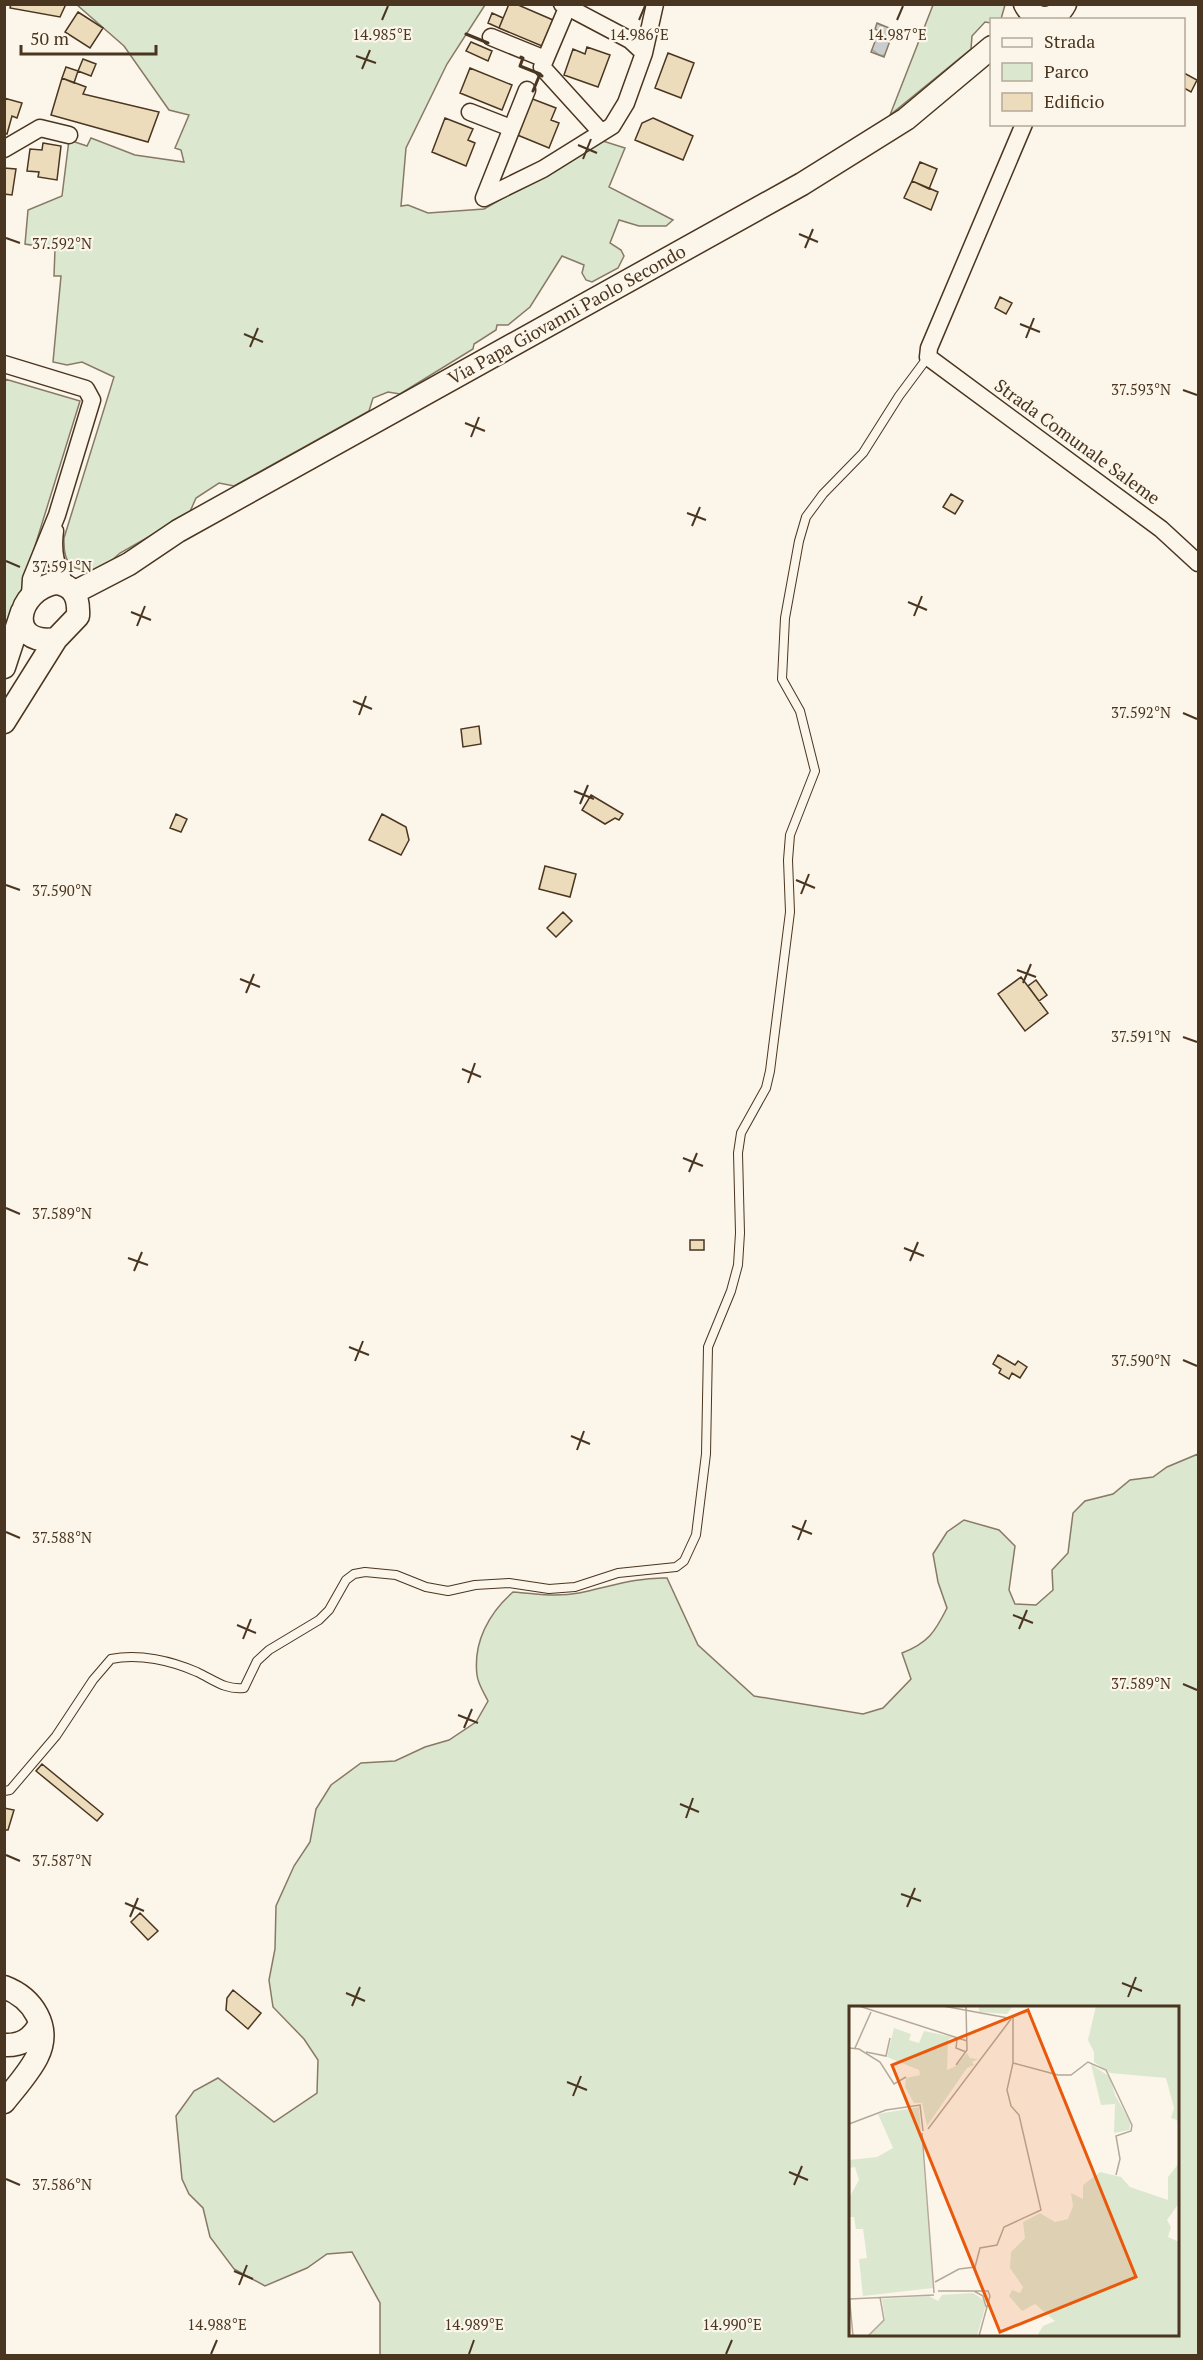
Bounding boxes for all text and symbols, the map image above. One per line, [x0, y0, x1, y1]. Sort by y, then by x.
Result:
scale bar [21, 18, 156, 56]
legend [990, 18, 1185, 126]
text: 14.985°E [352, 24, 412, 44]
text: 14.986°E [609, 24, 669, 44]
text: 14.987°E [867, 24, 927, 44]
text: 50 m [30, 26, 70, 50]
text: Strada [1044, 29, 1095, 53]
text: Parco [1044, 59, 1089, 83]
text: Edificio [1044, 89, 1104, 113]
text: 37.592°N [32, 233, 92, 253]
street label: Via Papa Giovanni Paolo Secondo [443, 239, 690, 390]
street label: Strada Comunale Saleme [990, 373, 1165, 509]
text: 37.593°N [1111, 379, 1171, 399]
text: 37.591°N [32, 556, 92, 576]
text: 37.592°N [1111, 702, 1171, 722]
text: 37.590°N [32, 880, 92, 900]
text: 37.591°N [1111, 1026, 1171, 1046]
text: 37.589°N [32, 1203, 92, 1223]
text: 37.590°N [1111, 1350, 1171, 1370]
text: 37.588°N [32, 1527, 92, 1547]
text: 37.589°N [1111, 1673, 1171, 1693]
text: 37.587°N [32, 1850, 92, 1870]
inset map [849, 2006, 1179, 2336]
text: 37.586°N [32, 2174, 92, 2194]
text: 14.988°E [187, 2314, 247, 2334]
text: 14.989°E [444, 2314, 504, 2334]
text: 14.990°E [702, 2314, 762, 2334]

